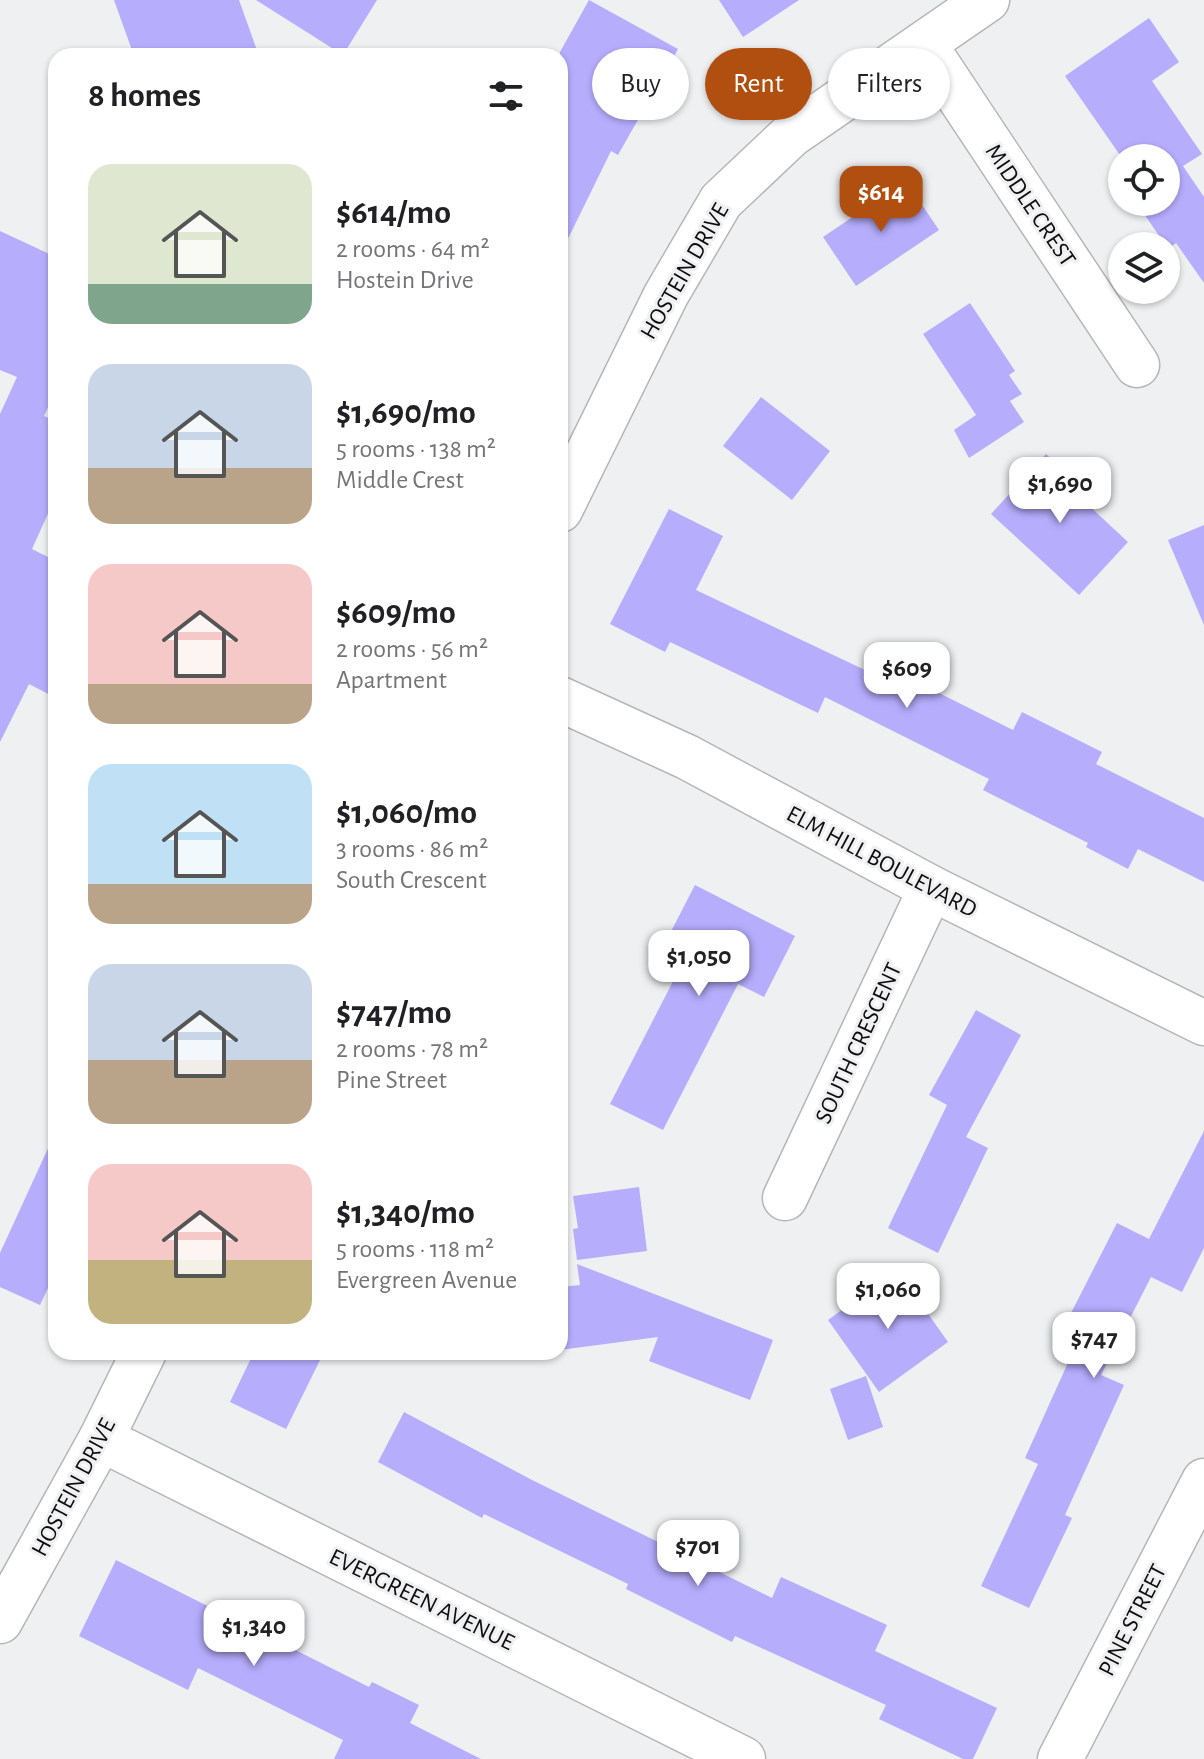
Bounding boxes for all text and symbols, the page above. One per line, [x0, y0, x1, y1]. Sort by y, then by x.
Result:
chip: Buy [592, 48, 689, 120]
chip: Rent [705, 48, 812, 120]
chip: Filters [828, 48, 950, 120]
icon: filters [484, 74, 528, 118]
text: 8 homes [88, 79, 201, 113]
street label: MIDDLE CREST [981, 140, 1080, 271]
map controls [1108, 144, 1180, 304]
button: locate [1108, 144, 1180, 216]
pin: $614 [834, 166, 928, 234]
text: $614 [858, 179, 904, 205]
icon: home [152, 196, 248, 292]
text: $614/mo [336, 196, 451, 230]
street label: HOSTEIN DRIVE [636, 199, 734, 343]
button: layers [1108, 232, 1180, 304]
text: 2 rooms · 64 m² [336, 236, 490, 262]
text: Hostein Drive [336, 267, 474, 293]
icon: home [152, 396, 248, 492]
text: $1,690/mo [336, 396, 476, 430]
text: 5 rooms · 138 m² [336, 436, 496, 462]
pin: $1,690 [995, 457, 1125, 525]
text: Middle Crest [336, 467, 464, 493]
text: $1,690 [1027, 470, 1093, 496]
icon: home [152, 596, 248, 692]
text: $609/mo [336, 596, 456, 630]
text: 2 rooms · 56 m² [336, 636, 488, 662]
pin: $609 [860, 642, 954, 710]
text: $609 [882, 655, 932, 681]
text: Apartment [336, 667, 447, 693]
icon: home [152, 796, 248, 892]
text: $1,060/mo [336, 796, 477, 830]
street label: ELM HILL BOULEVARD [782, 802, 981, 922]
text: 3 rooms · 86 m² [336, 836, 488, 862]
text: South Crescent [336, 867, 487, 893]
pin: $1,050 [634, 930, 764, 998]
text: $1,050 [666, 943, 732, 969]
street label: SOUTH CRESCENT [811, 959, 907, 1127]
icon: home [152, 996, 248, 1092]
text: $747/mo [336, 996, 452, 1030]
text: 2 rooms · 78 m² [336, 1036, 488, 1062]
text: Pine Street [336, 1067, 447, 1093]
icon: home [152, 1196, 248, 1292]
text: $1,340/mo [336, 1196, 475, 1230]
text: 5 rooms · 118 m² [336, 1236, 494, 1262]
pin: $1,060 [823, 1263, 953, 1331]
text: Evergreen Avenue [336, 1267, 517, 1293]
text: $1,060 [855, 1276, 921, 1302]
pin: $747 [1047, 1312, 1141, 1380]
text: $747 [1070, 1325, 1118, 1351]
street label: HOSTEIN DRIVE [28, 1414, 120, 1560]
pin: $701 [651, 1520, 745, 1588]
text: $701 [675, 1533, 721, 1559]
street label: EVERGREEN AVENUE [325, 1545, 518, 1655]
street label: PINE STREET [1095, 1561, 1171, 1680]
pin: $1,340 [189, 1600, 319, 1668]
text: $1,340 [222, 1613, 286, 1639]

